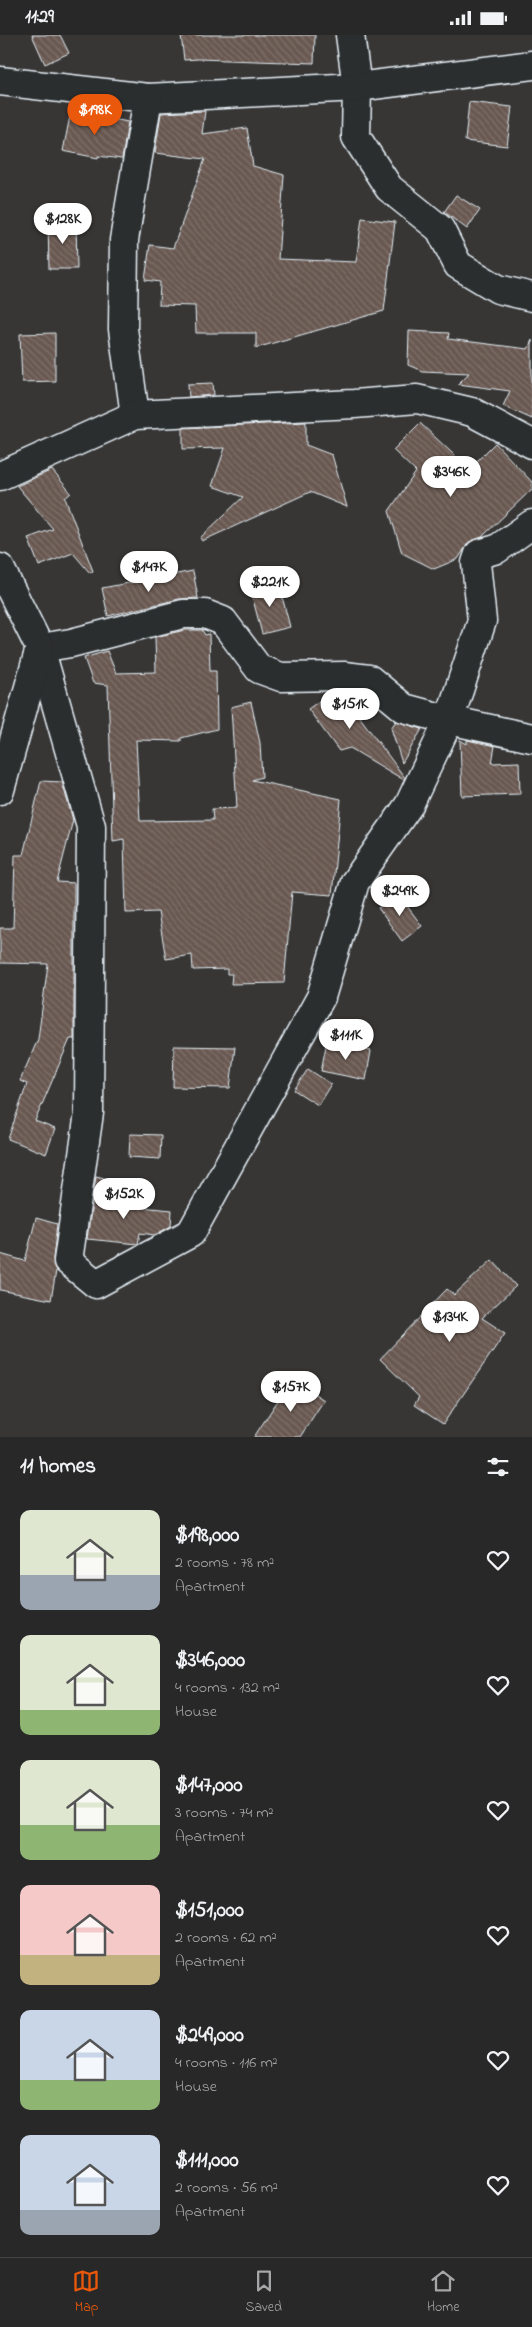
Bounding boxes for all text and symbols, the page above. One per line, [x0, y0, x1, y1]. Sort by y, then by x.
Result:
text: 11:29 [25, 4, 54, 31]
pin: $198K [60, 93, 130, 136]
text: $198K [78, 98, 112, 122]
pin: $128K [28, 203, 98, 245]
text: $128K [45, 207, 81, 231]
pin: $346K [416, 455, 486, 498]
text: $346K [432, 460, 470, 484]
pin: $147K [114, 551, 184, 593]
text: $147K [131, 555, 167, 579]
pin: $221K [235, 565, 305, 608]
text: $221K [251, 570, 289, 594]
pin: $151K [315, 687, 385, 730]
text: $151K [332, 692, 368, 716]
pin: $249K [365, 875, 435, 917]
text: $249K [382, 879, 418, 903]
pin: $111K [311, 1019, 381, 1061]
text: $111K [330, 1023, 362, 1047]
pin: $152K [89, 1177, 159, 1220]
text: $152K [104, 1182, 144, 1206]
pin: $134K [415, 1301, 485, 1343]
text: $134K [432, 1305, 468, 1329]
pin: $157K [256, 1371, 326, 1413]
text: $157K [272, 1375, 310, 1399]
text: 11 homes [20, 1452, 96, 1482]
icon: filters [484, 1453, 512, 1481]
text: $198,000 [175, 1521, 239, 1551]
icon: home [60, 1530, 120, 1590]
icon: heart [484, 1546, 512, 1574]
text: 2 rooms · 78 m² [175, 1551, 274, 1575]
text: Apartment [175, 1575, 245, 1599]
text: $346,000 [175, 1646, 245, 1676]
icon: home [60, 1655, 120, 1715]
icon: heart [484, 1671, 512, 1699]
text: 4 rooms · 132 m² [175, 1676, 280, 1700]
text: House [175, 1700, 217, 1724]
text: $147,000 [175, 1771, 243, 1801]
icon: home [60, 1780, 120, 1840]
icon: heart [484, 1796, 512, 1824]
text: 3 rooms · 74 m² [175, 1801, 274, 1825]
text: Apartment [175, 1825, 245, 1849]
text: $151,000 [175, 1896, 244, 1926]
icon: home [60, 1905, 120, 1965]
icon: heart [484, 1921, 512, 1949]
text: 2 rooms · 62 m² [175, 1926, 277, 1950]
text: Apartment [175, 1950, 245, 1974]
text: $249,000 [175, 2021, 244, 2051]
icon: home [60, 2030, 120, 2090]
icon: heart [484, 2046, 512, 2074]
text: 4 rooms · 116 m² [175, 2051, 278, 2075]
text: House [175, 2075, 217, 2099]
text: $111,000 [175, 2146, 239, 2176]
icon: home [60, 2155, 120, 2215]
icon: heart [484, 2171, 512, 2199]
text: 2 rooms · 56 m² [175, 2176, 278, 2200]
text: Apartment [175, 2200, 245, 2224]
tab: Map [72, 2267, 100, 2318]
tab: Saved [245, 2267, 282, 2318]
tab: Home [427, 2267, 460, 2318]

